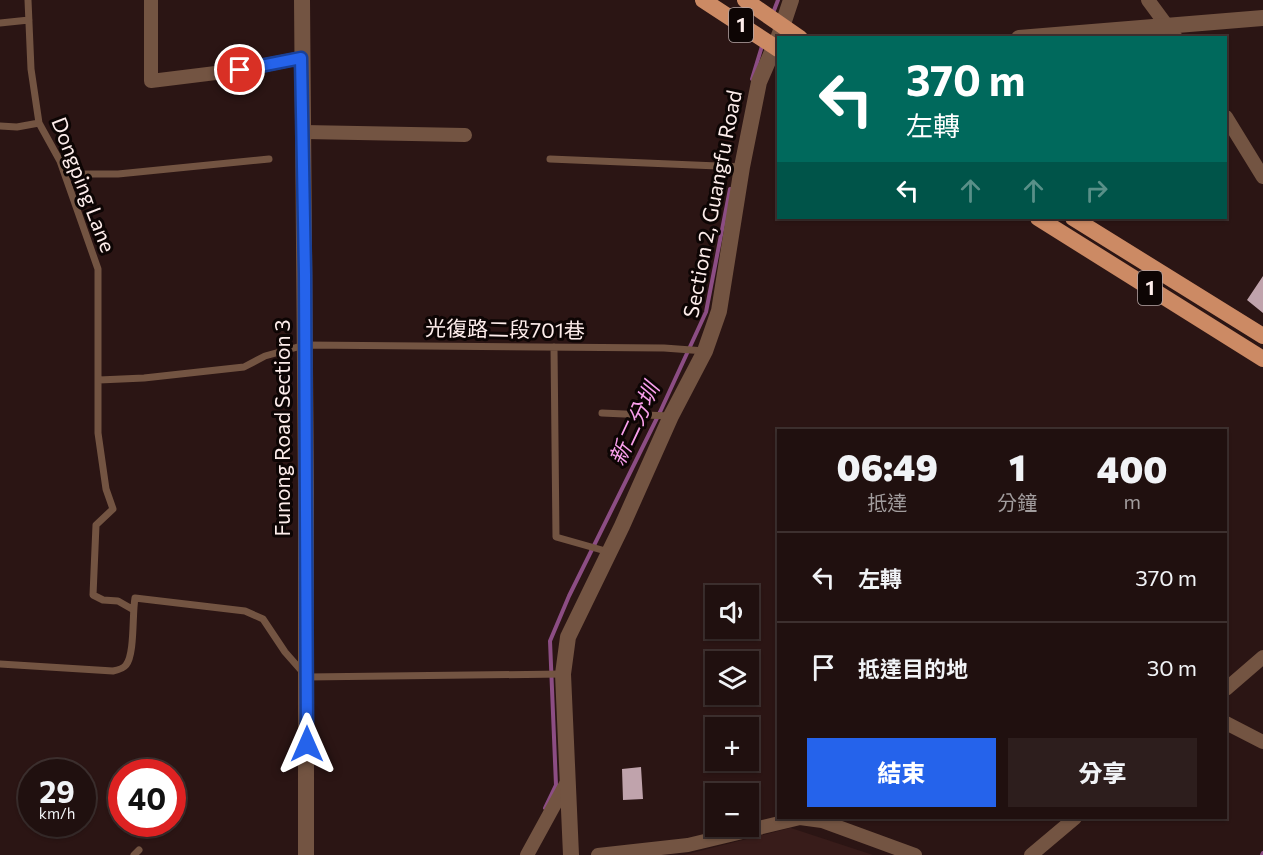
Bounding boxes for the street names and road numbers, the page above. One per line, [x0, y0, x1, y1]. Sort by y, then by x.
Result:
road number: 1 [729, 8, 753, 42]
street label: Section 2, Guangfu Road [677, 88, 746, 320]
street label: Dongping Lane [47, 113, 122, 256]
road number: 1 [1138, 271, 1162, 305]
street label: 光復路二段701巷 [425, 315, 585, 342]
street label: Funong Road Section 3 [269, 320, 294, 536]

